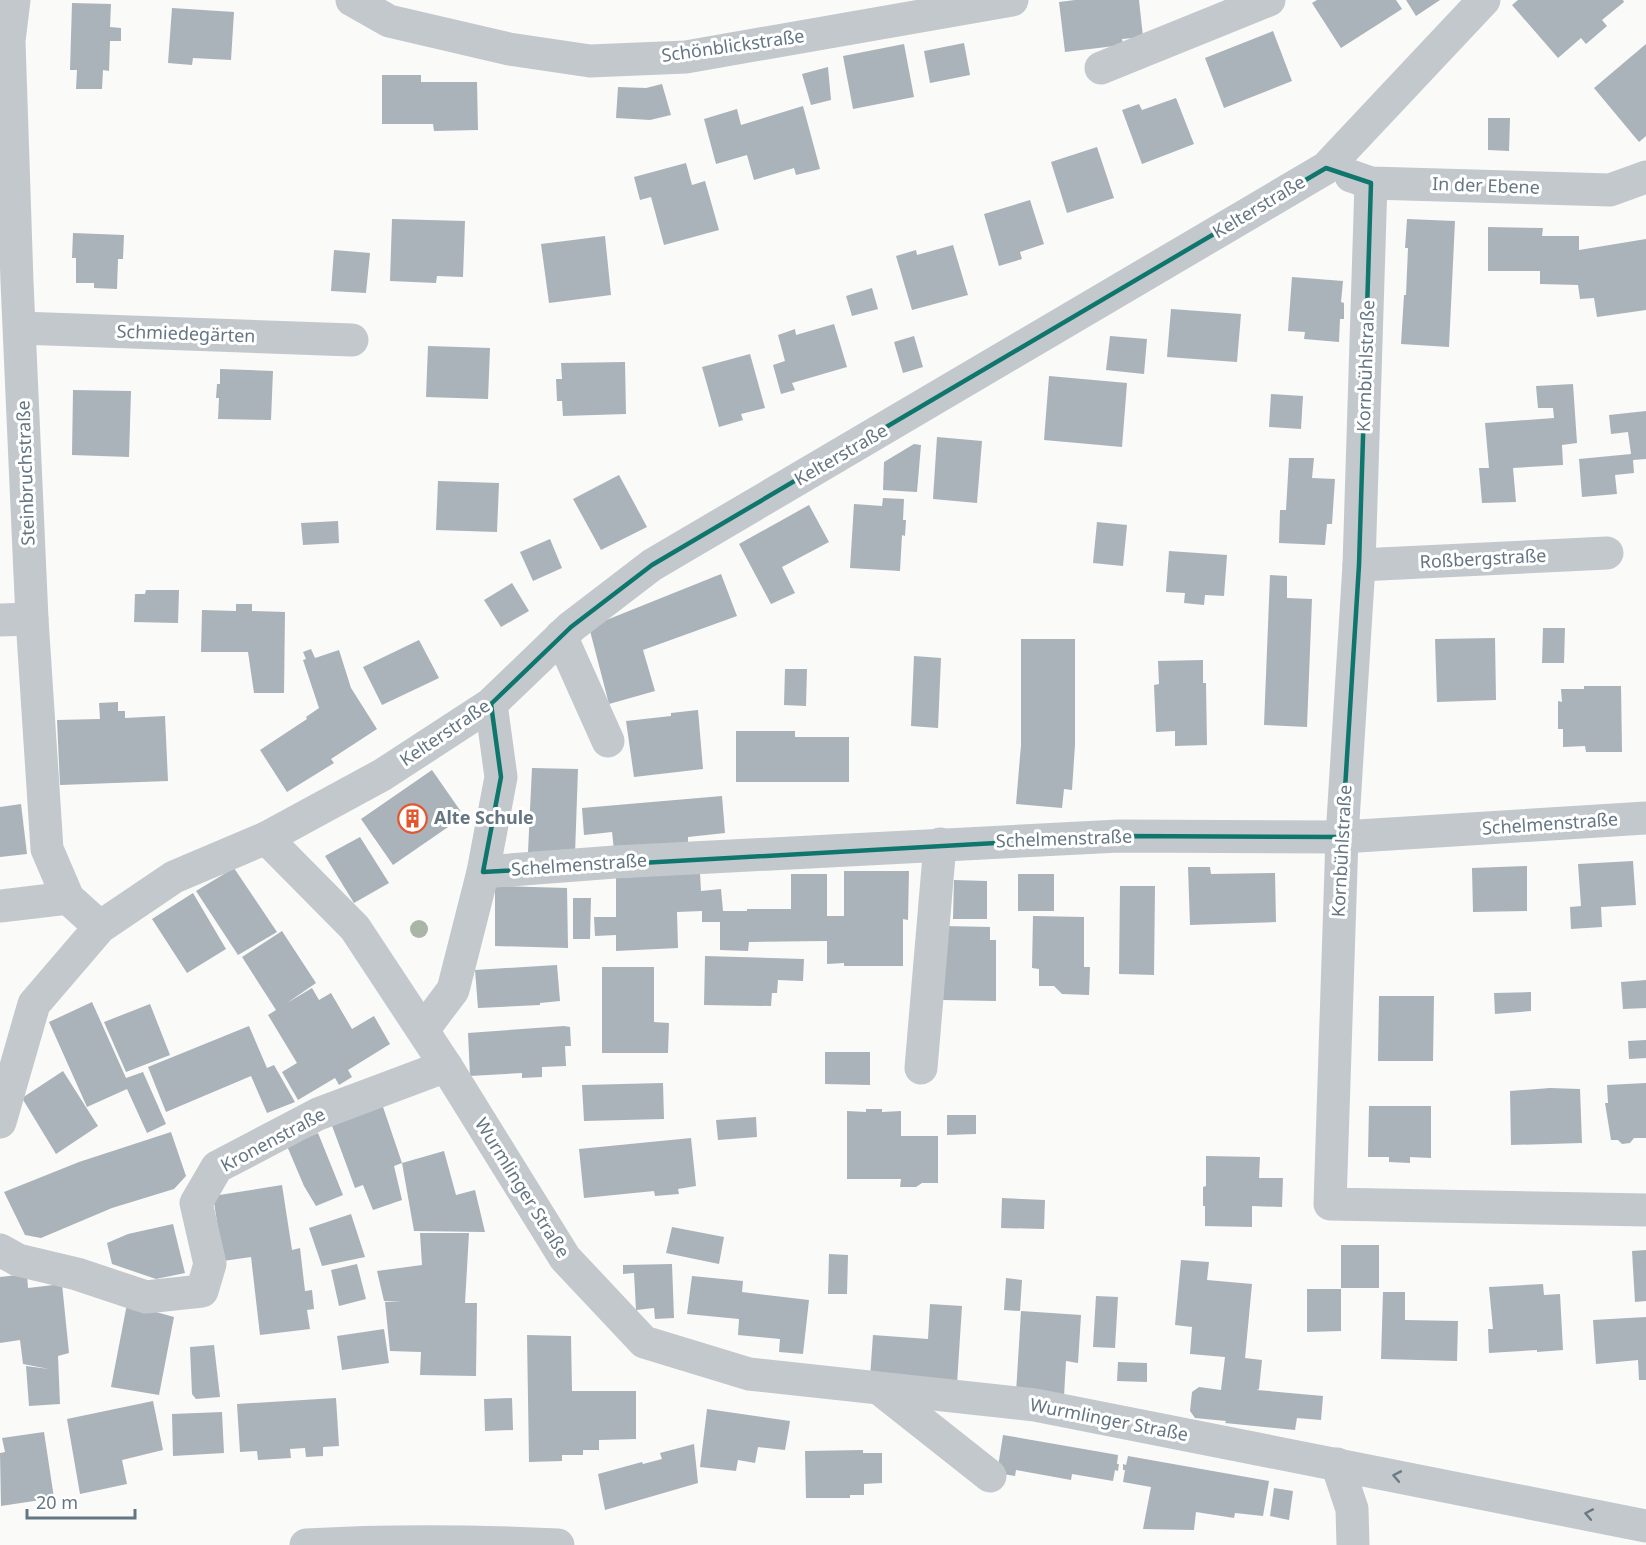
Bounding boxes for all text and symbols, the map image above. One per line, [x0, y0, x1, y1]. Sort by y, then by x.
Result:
street label: Schönblickstraße [660, 23, 806, 67]
street label: Kelterstraße [1208, 169, 1309, 243]
street label: In der Ebene [1432, 171, 1540, 199]
street label: Kornbühlstraße [1351, 299, 1379, 433]
street label: Schmiedegärten [116, 319, 256, 347]
street label: Steinbruchstraße [10, 400, 40, 546]
street label: Kelterstraße [790, 418, 891, 490]
street label: Roßbergstraße [1419, 543, 1547, 573]
street label: Kelterstraße [395, 693, 494, 771]
street label: Kornbühlstraße [1326, 784, 1356, 918]
building icon: Alte Schule [397, 802, 429, 834]
place label: Alte Schule [434, 805, 534, 829]
street label: Schelmenstraße [1481, 806, 1619, 840]
street label: Schelmenstraße [995, 824, 1133, 852]
street label: Schelmenstraße [510, 847, 648, 881]
street label: Kronenstraße [216, 1101, 329, 1177]
street label: Wurmlinger Straße [470, 1113, 576, 1262]
street label: Wurmlinger Straße [1028, 1392, 1190, 1446]
one-way arrow [1393, 1470, 1403, 1483]
scale bar [27, 1482, 135, 1520]
text: 20 m [36, 1490, 78, 1514]
one-way arrow [1584, 1508, 1594, 1521]

